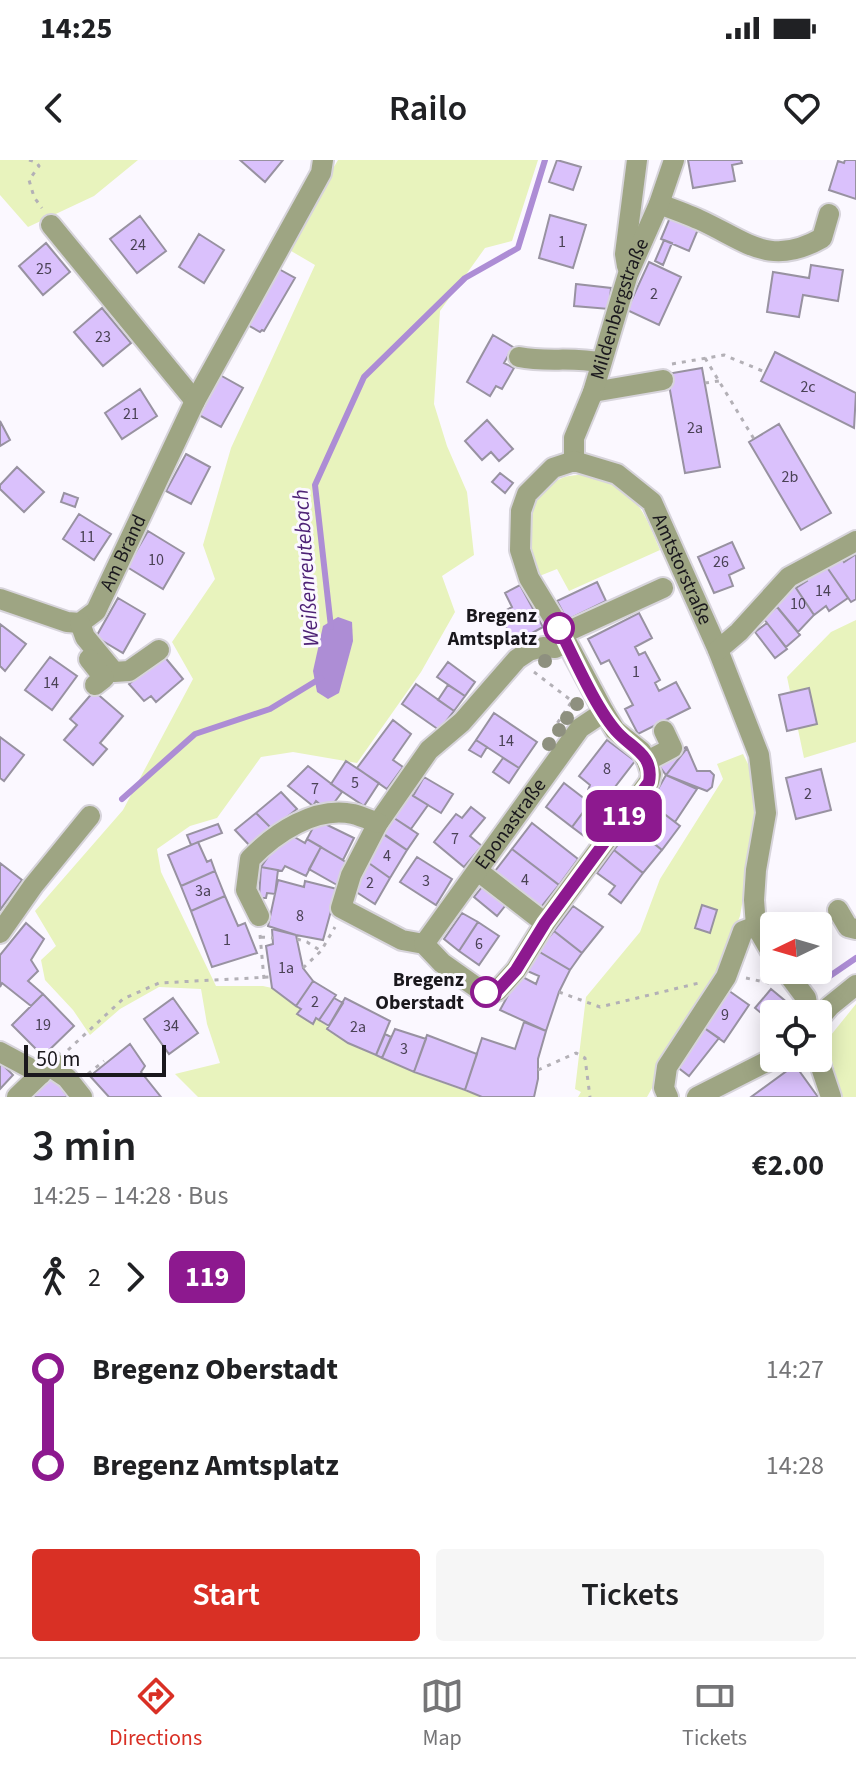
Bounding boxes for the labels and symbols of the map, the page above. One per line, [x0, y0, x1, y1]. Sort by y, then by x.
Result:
house number: 1 [558, 231, 566, 253]
house number: 24 [130, 234, 146, 256]
street label: Mildenbergstraße [583, 234, 656, 383]
house number: 25 [36, 258, 52, 280]
house number: 2 [650, 283, 658, 305]
house number: 23 [95, 326, 111, 348]
house number: 2c [800, 376, 816, 398]
house number: 21 [123, 403, 139, 425]
house number: 2a [687, 417, 703, 439]
house number: 2b [782, 466, 799, 488]
water label: Weißenreutebach [285, 488, 327, 648]
street label: Amtstorstraße [645, 509, 719, 629]
street label: Am Brand [93, 510, 153, 596]
house number: 11 [79, 526, 95, 548]
house number: 10 [148, 549, 164, 571]
house number: 26 [713, 551, 729, 573]
house number: 14 [815, 580, 831, 602]
house number: 10 [790, 593, 806, 615]
place label: Bregenz Amtsplatz [447, 602, 537, 653]
marker: Bregenz Amtsplatz [544, 613, 574, 643]
house number: 1 [632, 661, 640, 683]
house number: 14 [43, 672, 59, 694]
house number: 14 [498, 730, 514, 752]
house number: 8 [603, 758, 611, 780]
house number: 5 [351, 772, 359, 794]
street label: Eponastraße [468, 773, 553, 875]
house number: 7 [311, 778, 319, 800]
house number: 2 [804, 783, 812, 805]
line badge: 119 [578, 790, 670, 842]
house number: 7 [451, 828, 459, 850]
house number: 4 [383, 845, 391, 867]
house number: 4 [521, 869, 529, 891]
house number: 3 [422, 870, 430, 892]
house number: 2 [366, 872, 374, 894]
house number: 3a [195, 880, 211, 902]
house number: 8 [296, 905, 304, 927]
north arrow [760, 912, 832, 984]
house number: 1 [223, 929, 231, 951]
house number: 6 [475, 933, 483, 955]
house number: 1a [278, 957, 294, 979]
place label: Bregenz Oberstadt [375, 966, 464, 1017]
marker: Bregenz Oberstadt [471, 977, 501, 1007]
house number: 2 [311, 991, 319, 1013]
house number: 9 [721, 1004, 729, 1026]
house number: 19 [35, 1014, 51, 1036]
house number: 34 [163, 1015, 179, 1037]
house number: 2a [350, 1016, 366, 1038]
house number: 3 [400, 1038, 408, 1060]
scale bar [24, 1041, 166, 1077]

